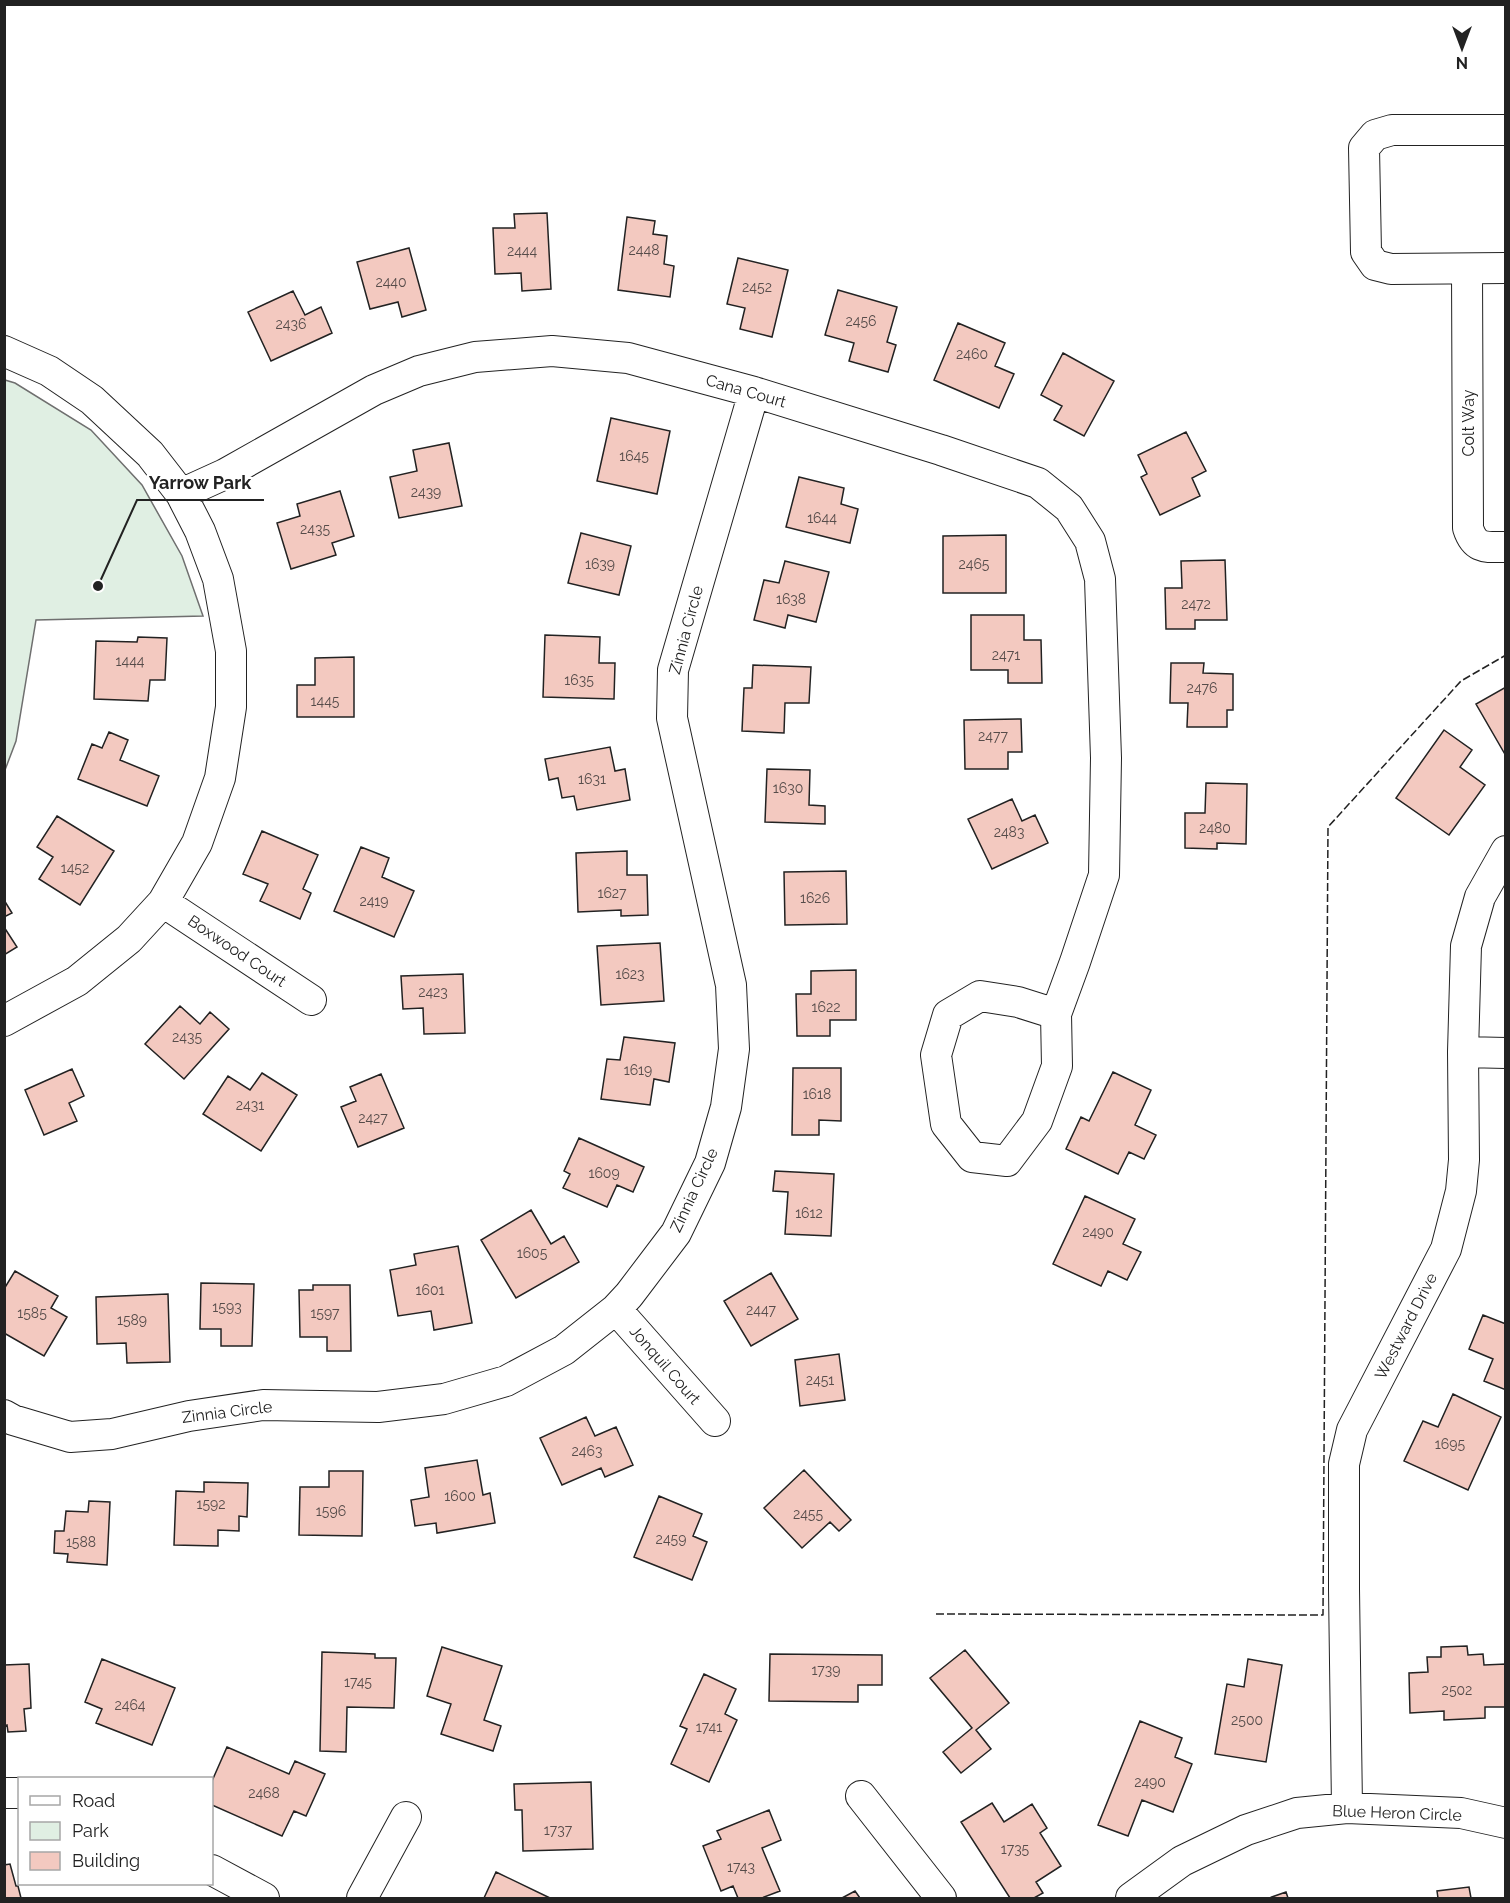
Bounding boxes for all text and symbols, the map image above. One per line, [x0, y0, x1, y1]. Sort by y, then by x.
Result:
north arrow [1432, 18, 1492, 78]
text: N [1456, 53, 1468, 72]
house number: 2448 [629, 242, 659, 258]
house number: 2444 [507, 243, 537, 259]
house number: 2440 [375, 274, 407, 290]
house number: 2452 [742, 279, 772, 295]
house number: 2456 [845, 313, 877, 329]
house number: 2436 [276, 316, 306, 332]
house number: 2460 [956, 346, 988, 362]
street label: Cana Court [704, 370, 789, 412]
street label: Colt Way [1459, 389, 1478, 456]
house number: 1645 [619, 448, 649, 464]
callout: Yarrow Park [137, 464, 264, 500]
text: Yarrow Park [149, 472, 252, 493]
house number: 2439 [411, 484, 441, 500]
house number: 1644 [807, 510, 837, 526]
house number: 2435 [300, 521, 330, 537]
house number: 1639 [585, 556, 615, 572]
house number: 2465 [958, 556, 990, 572]
street label: Zinnia Circle [665, 584, 707, 676]
house number: 1638 [776, 591, 806, 607]
house number: 2472 [1181, 596, 1211, 612]
house number: 2471 [992, 647, 1020, 663]
house number: 1444 [116, 653, 145, 669]
house number: 1635 [564, 672, 594, 688]
house number: 2476 [1187, 680, 1217, 696]
house number: 1445 [311, 693, 340, 709]
house number: 2477 [978, 728, 1008, 744]
house number: 1631 [578, 771, 606, 787]
house number: 1630 [773, 780, 803, 796]
house number: 2480 [1199, 820, 1231, 836]
house number: 2483 [994, 824, 1024, 840]
house number: 1452 [61, 860, 89, 876]
house number: 1627 [597, 885, 627, 901]
house number: 1626 [800, 890, 830, 906]
house number: 2419 [359, 893, 389, 909]
street label: Boxwood Court [184, 911, 290, 991]
house number: 1623 [615, 966, 645, 982]
house number: 2423 [418, 984, 448, 1000]
house number: 1622 [811, 999, 841, 1015]
house number: 2435 [172, 1029, 202, 1045]
house number: 1619 [624, 1062, 652, 1078]
house number: 1618 [803, 1086, 831, 1102]
house number: 2431 [236, 1097, 264, 1113]
house number: 2427 [358, 1110, 388, 1126]
street label: Zinnia Circle [666, 1145, 722, 1235]
house number: 1609 [588, 1165, 620, 1181]
house number: 1612 [795, 1205, 823, 1221]
house number: 2490 [1082, 1224, 1114, 1240]
house number: 1605 [517, 1245, 548, 1261]
street label: Westward Drive [1371, 1269, 1441, 1383]
house number: 1601 [416, 1282, 445, 1298]
house number: 1593 [212, 1299, 242, 1315]
house number: 2447 [746, 1302, 777, 1318]
house number: 1585 [17, 1305, 47, 1321]
house number: 1597 [310, 1305, 340, 1321]
house number: 1589 [117, 1312, 147, 1328]
street label: Jonquil Court [626, 1322, 705, 1409]
house number: 2451 [806, 1372, 834, 1388]
street label: Zinnia Circle [181, 1397, 273, 1427]
house number: 1695 [1435, 1436, 1465, 1452]
house number: 2463 [572, 1443, 602, 1459]
house number: 1600 [444, 1488, 476, 1504]
house number: 1592 [196, 1496, 226, 1512]
house number: 1596 [316, 1503, 346, 1519]
house number: 2455 [793, 1506, 823, 1522]
house number: 2459 [656, 1531, 686, 1547]
house number: 1588 [66, 1534, 96, 1550]
house number: 1739 [811, 1662, 841, 1678]
house number: 1745 [344, 1674, 372, 1690]
house number: 2502 [1442, 1682, 1472, 1698]
house number: 2464 [114, 1697, 146, 1713]
house number: 2500 [1231, 1712, 1263, 1728]
house number: 1741 [696, 1719, 722, 1735]
house number: 2490 [1134, 1774, 1166, 1790]
legend [18, 1777, 213, 1885]
house number: 2468 [248, 1785, 280, 1801]
text: Road [72, 1790, 115, 1811]
street label: Blue Heron Circle [1332, 1801, 1462, 1825]
text: Park [72, 1820, 109, 1841]
house number: 1737 [544, 1822, 573, 1838]
house number: 1735 [1001, 1841, 1030, 1857]
text: Building [72, 1850, 140, 1871]
house number: 1743 [727, 1859, 755, 1875]

